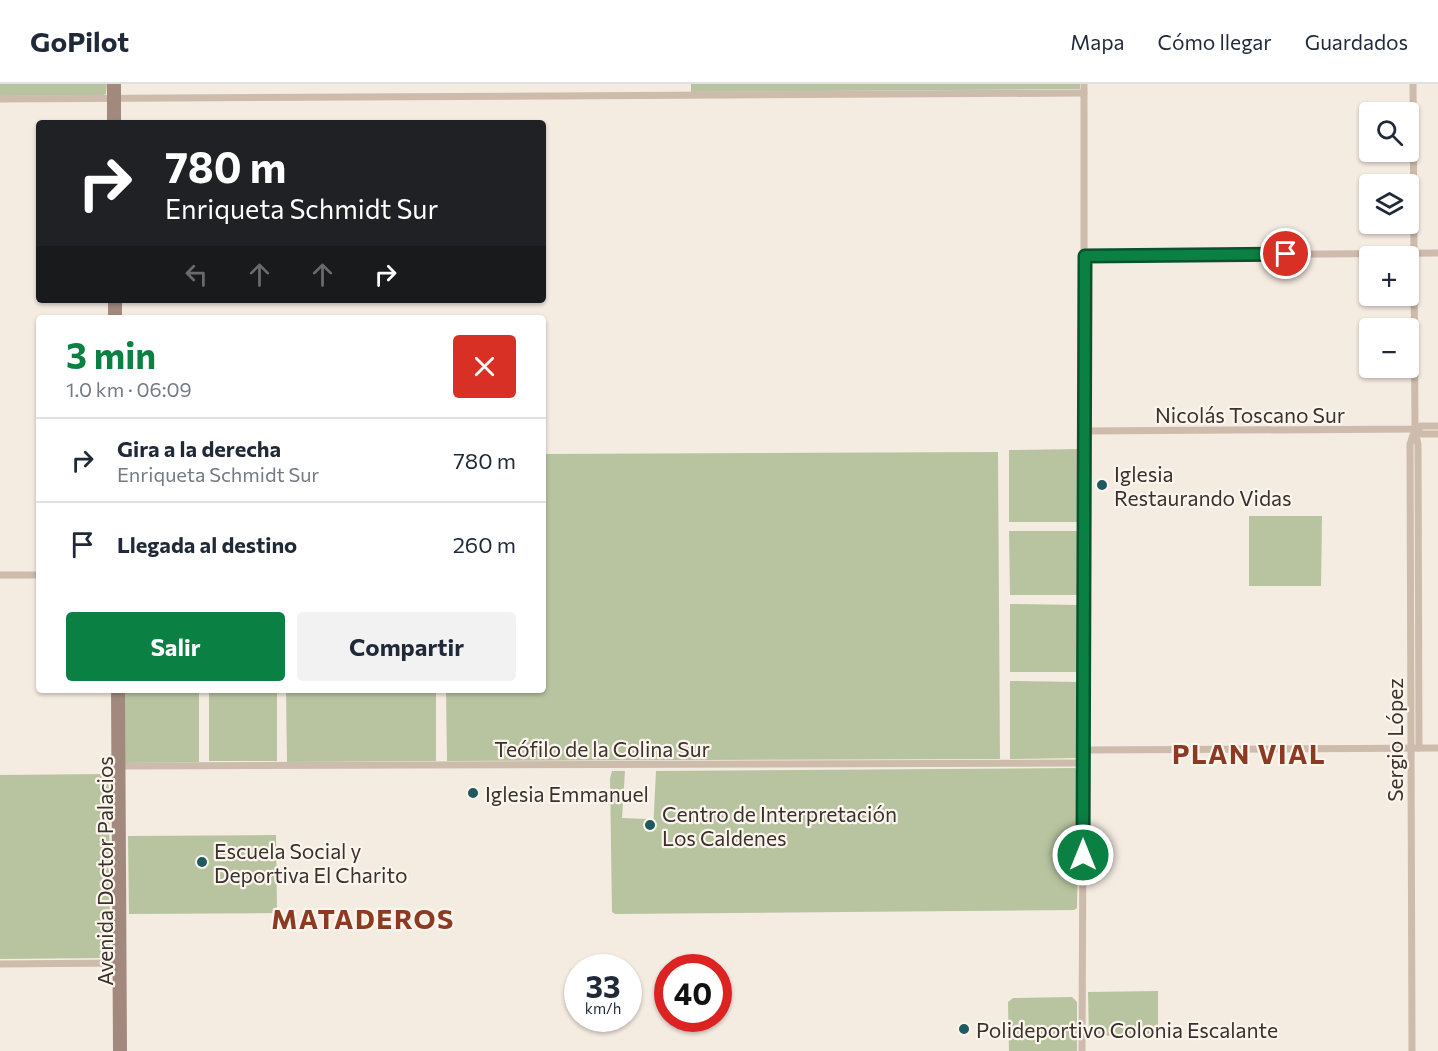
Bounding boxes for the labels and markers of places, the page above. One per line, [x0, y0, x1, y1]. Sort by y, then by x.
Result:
pin [1260, 228, 1311, 279]
place label: Iglesia Restaurando Vidas [1114, 461, 1292, 510]
marker: Iglesia Restaurando Vidas [1095, 478, 1109, 492]
place label: Iglesia Emmanuel [485, 781, 649, 806]
marker: Iglesia Emmanuel [466, 786, 480, 800]
place label: Centro de Interpretación Los Caldenes [662, 801, 897, 850]
marker: Centro de Interpretación Los Caldenes [643, 818, 657, 832]
place label: Escuela Social y Deportiva El Charito [214, 838, 408, 887]
marker: Escuela Social y Deportiva El Charito [195, 855, 209, 869]
place label: Polideportivo Colonia Escalante [976, 1017, 1278, 1042]
marker: Polideportivo Colonia Escalante [957, 1022, 971, 1036]

